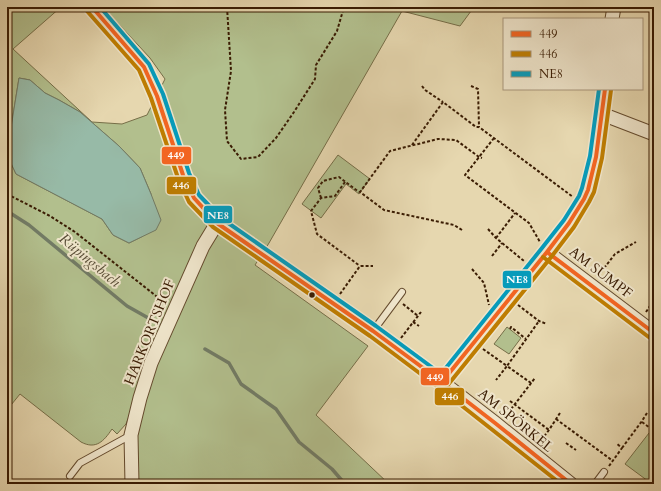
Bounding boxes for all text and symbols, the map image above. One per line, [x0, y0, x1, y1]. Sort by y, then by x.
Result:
legend [503, 18, 643, 90]
text: 449 [539, 26, 557, 42]
text: 446 [539, 46, 557, 62]
text: NE8 [539, 66, 563, 82]
line badge: 449 [161, 146, 192, 165]
text: 449 [168, 148, 185, 163]
line badge: 446 [166, 176, 197, 195]
text: 446 [173, 178, 190, 193]
line badge: NE8 [203, 205, 233, 224]
text: NE8 [207, 208, 229, 223]
water label: Rüpingsbach [55, 228, 126, 292]
street label: AM SUMPF [565, 242, 636, 303]
line badge: NE8 [502, 270, 532, 289]
text: NE8 [506, 272, 528, 287]
street label: HARKORTSHOF [120, 276, 179, 388]
unlabelled marker [307, 290, 317, 300]
line badge: 449 [420, 367, 450, 386]
text: 449 [427, 370, 444, 385]
street label: AM SPÖRKEL [474, 384, 558, 457]
line badge: 446 [434, 387, 465, 406]
text: 446 [442, 389, 459, 404]

